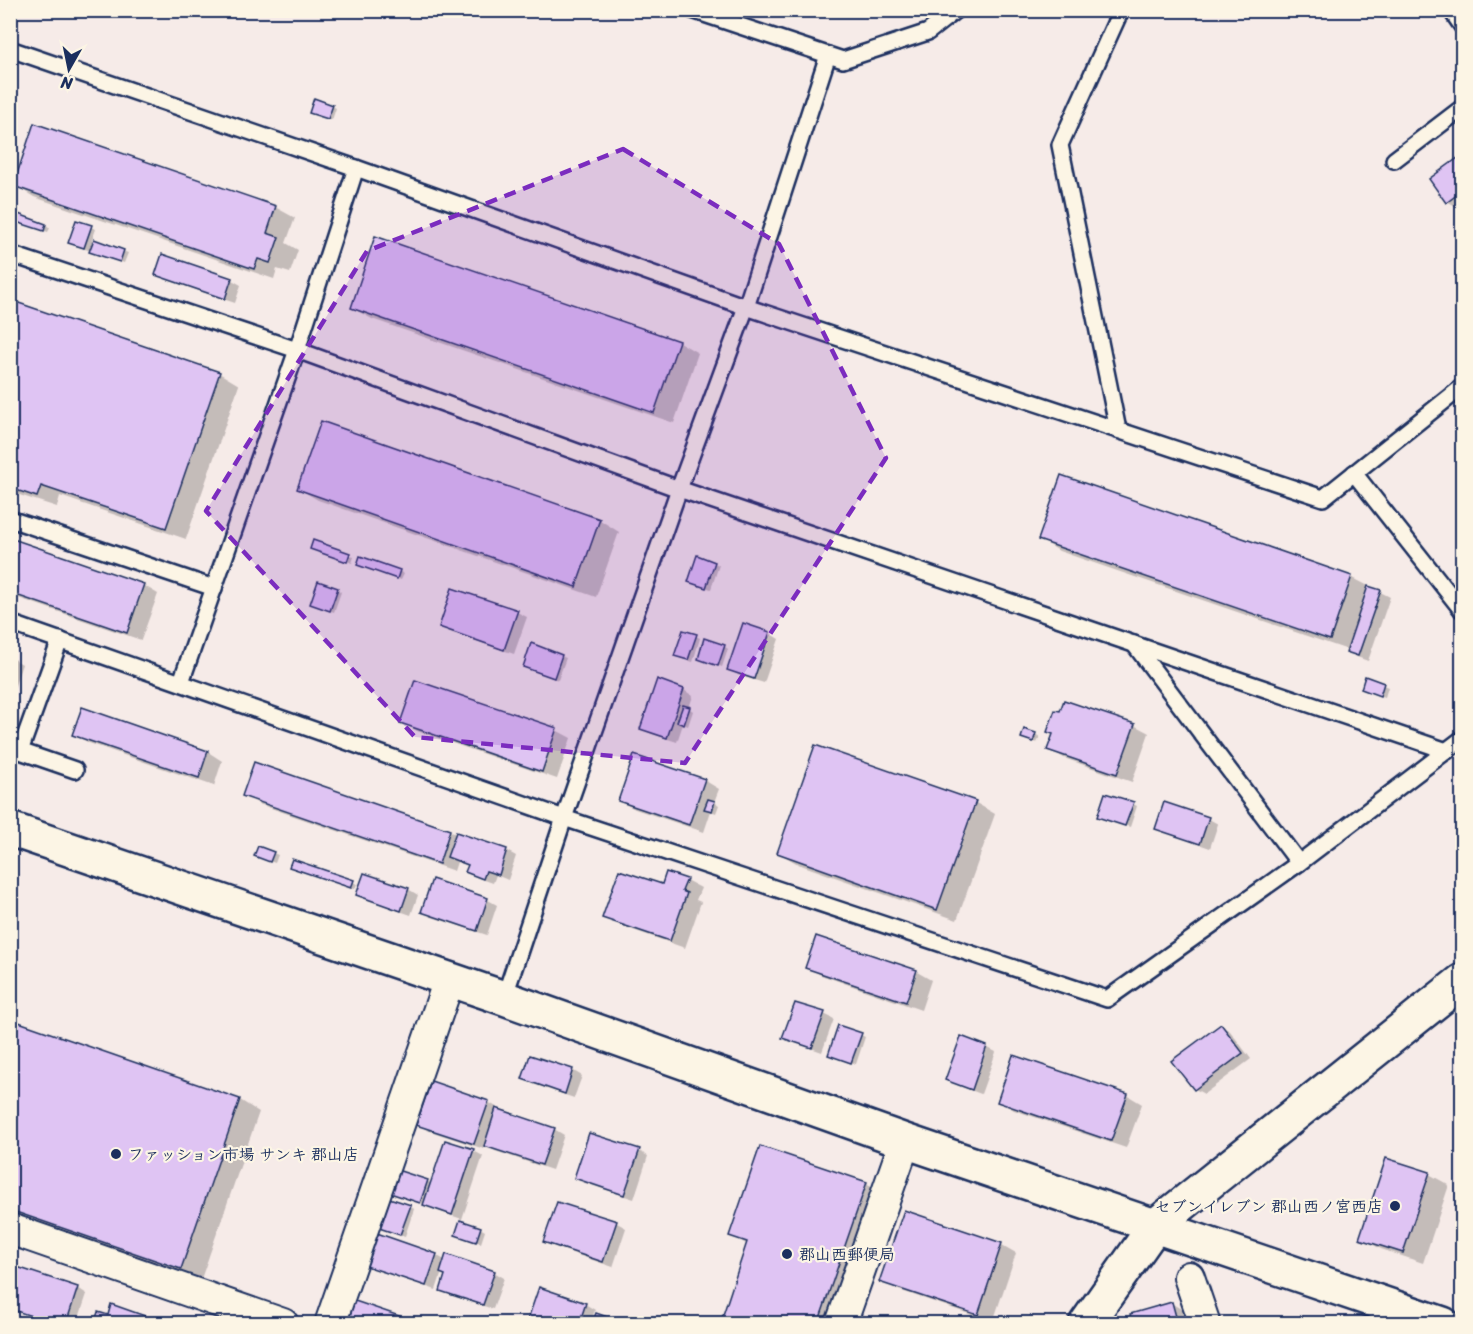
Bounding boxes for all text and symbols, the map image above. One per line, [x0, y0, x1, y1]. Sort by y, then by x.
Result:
north arrow [39, 39, 99, 99]
text: N [58, 68, 75, 99]
place label: ファッション市場 サンキ 郡山店 [128, 1140, 359, 1169]
marker: ファッション市場 サンキ 郡山店 [109, 1147, 123, 1161]
place label: セブンイレブン 郡山西ノ宮西店 [1155, 1192, 1383, 1221]
marker: セブンイレブン 郡山西ノ宮西店 [1388, 1199, 1402, 1213]
place label: 郡山西郵便局 [799, 1240, 895, 1269]
marker: 郡山西郵便局 [780, 1247, 794, 1261]

